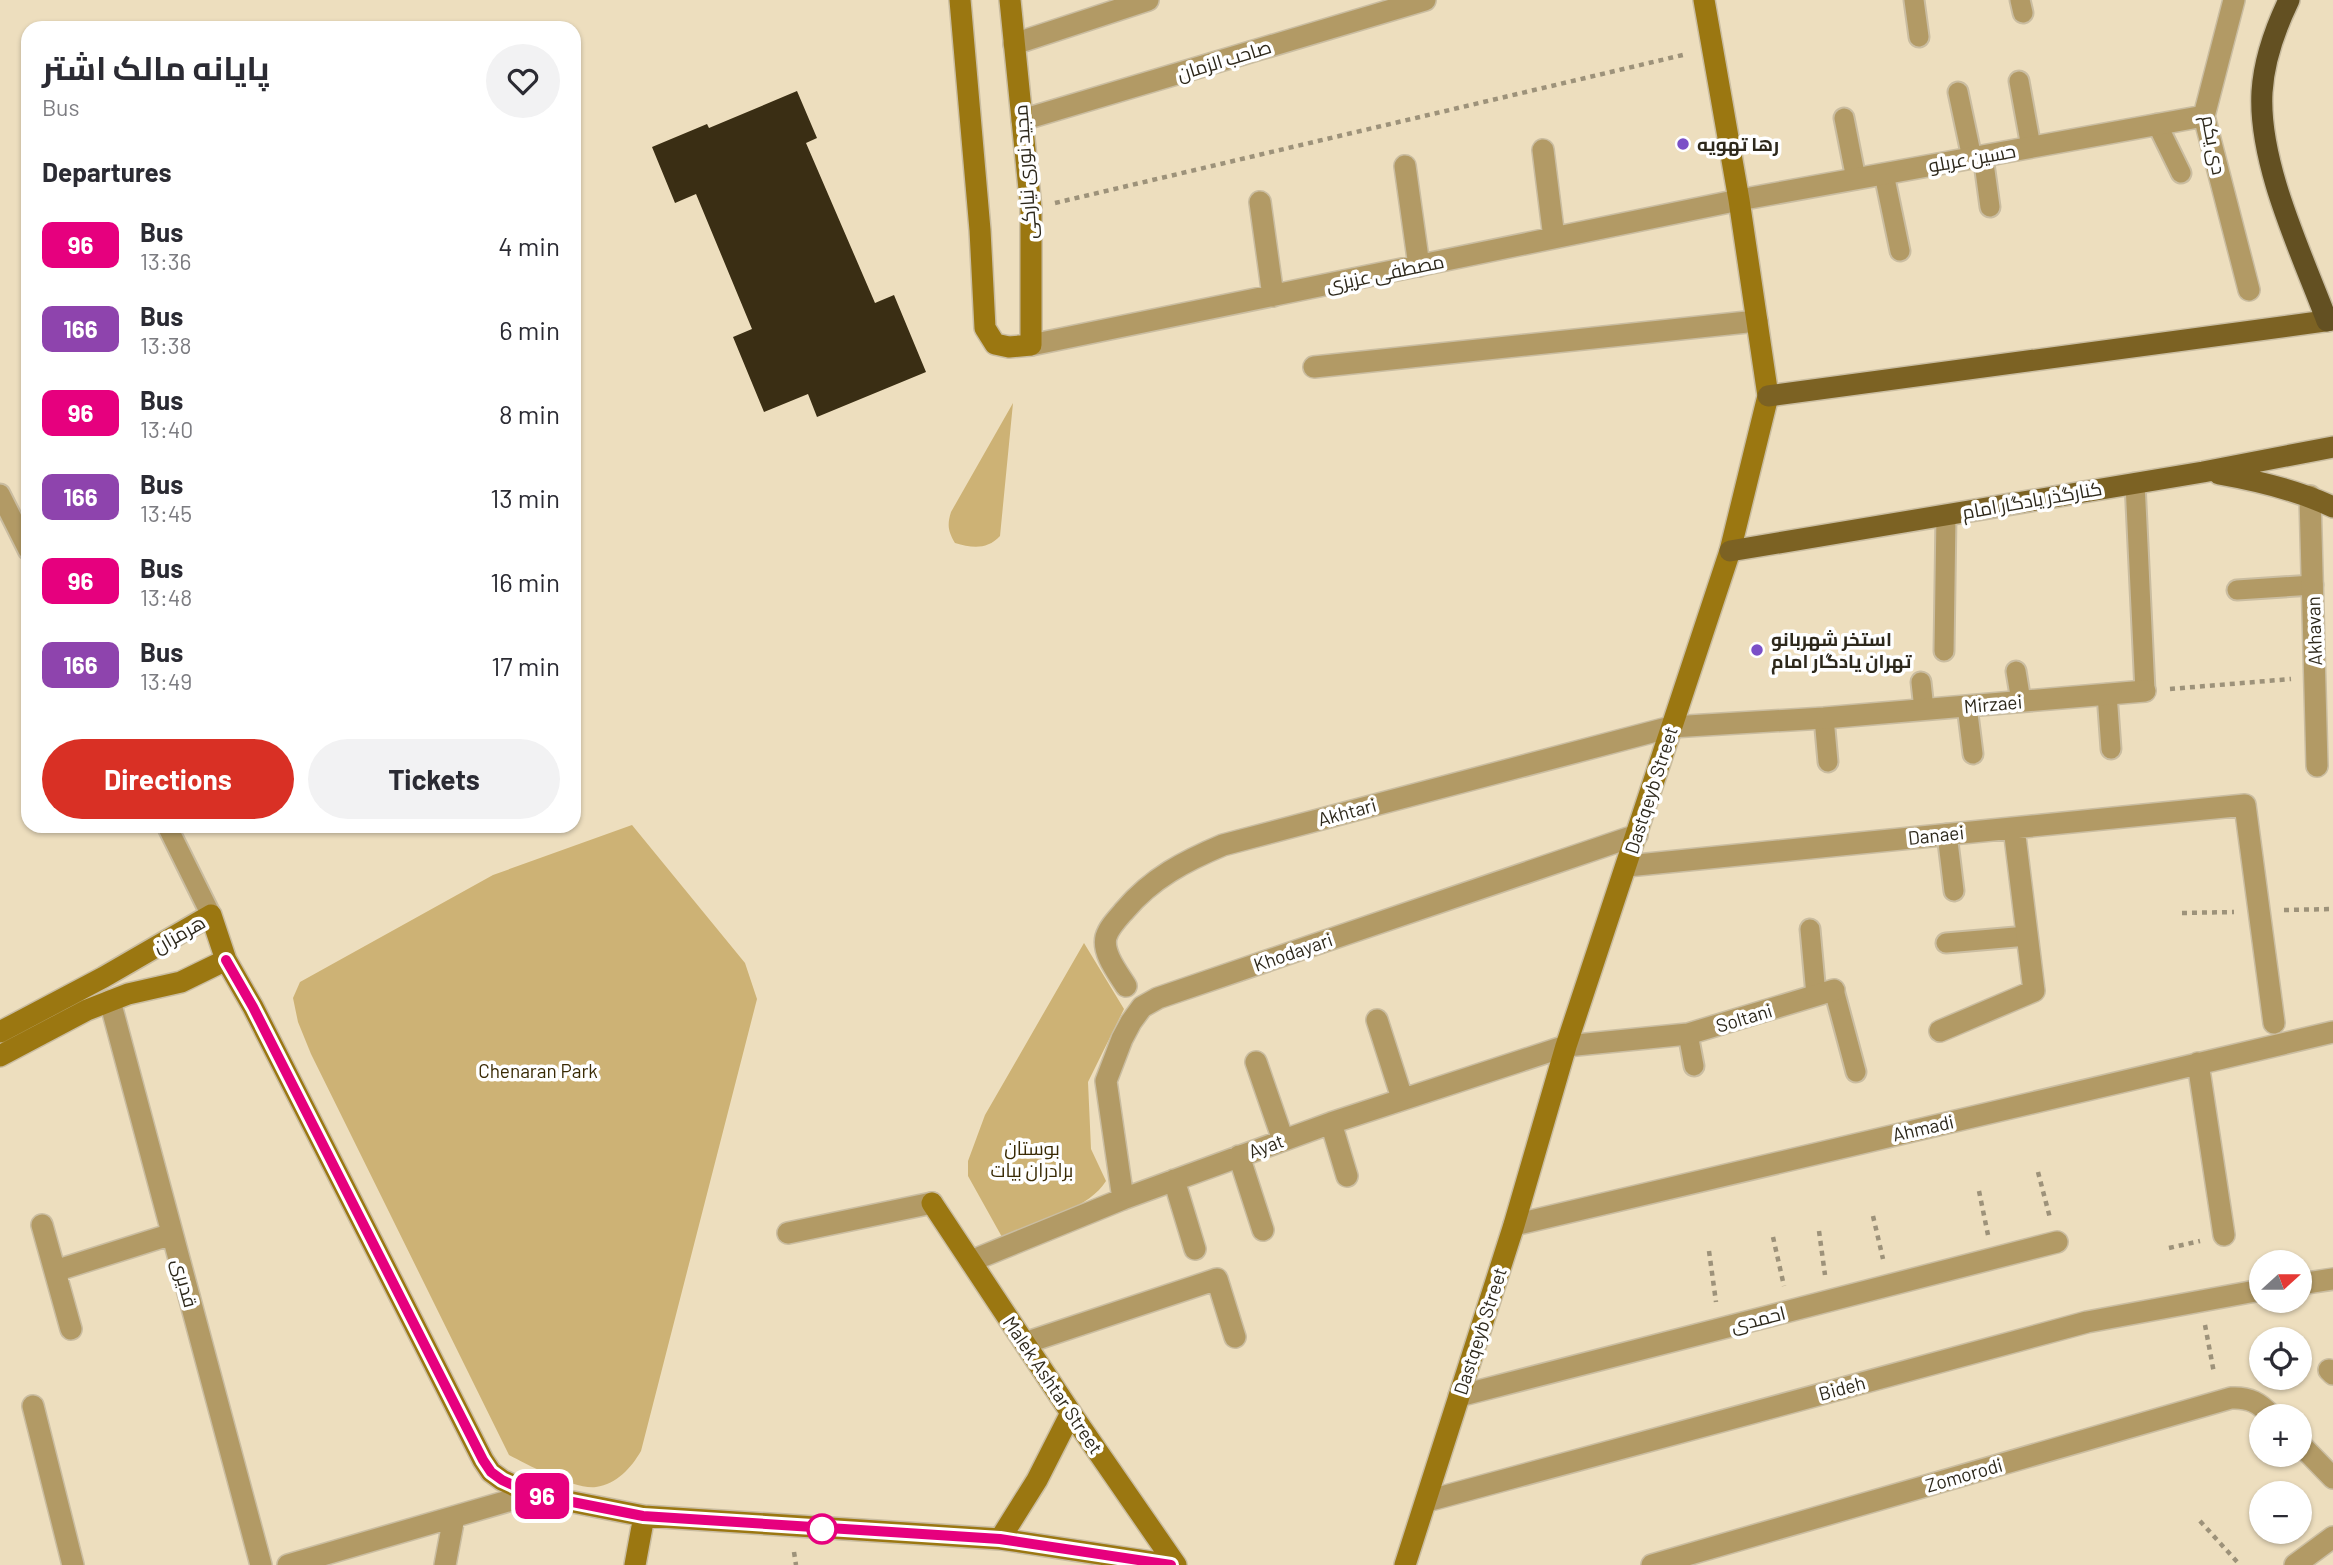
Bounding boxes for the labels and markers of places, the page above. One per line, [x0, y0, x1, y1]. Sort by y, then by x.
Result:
place label: رها تهویه [1697, 132, 1779, 156]
marker: رها تهویه [1675, 136, 1691, 152]
place label: استخر شهربانو تهران یادگار امام [1771, 627, 1912, 675]
marker: استخر شهربانو تهران یادگار امام [1749, 642, 1765, 658]
unlabelled marker [807, 1514, 837, 1544]

